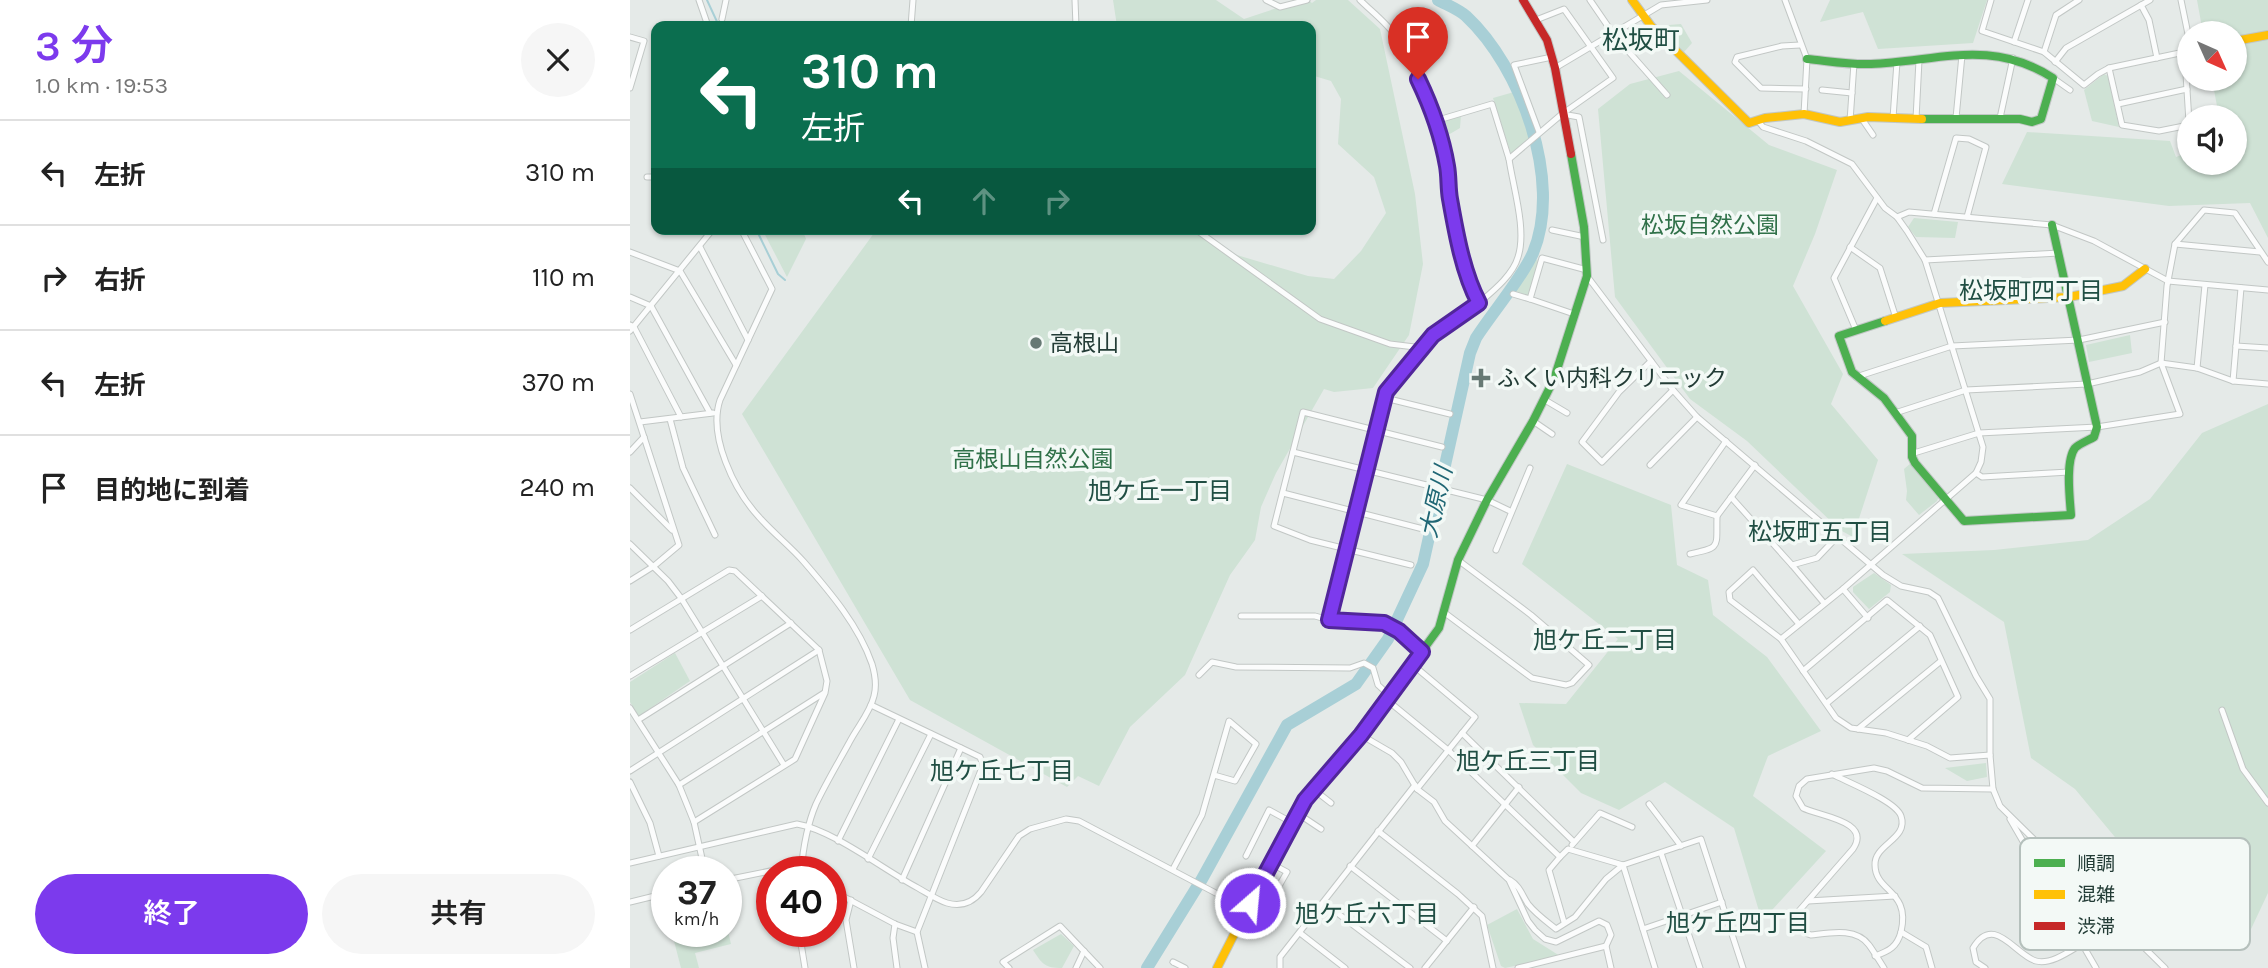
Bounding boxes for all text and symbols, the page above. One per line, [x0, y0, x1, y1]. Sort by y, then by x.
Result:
pin [1388, 7, 1448, 79]
icon: arrive [1399, 18, 1437, 56]
text: 3 分 [35, 21, 113, 71]
north arrow [2177, 21, 2247, 91]
map controls [2177, 21, 2247, 175]
button: close [521, 23, 595, 97]
district label: 松坂町 [1602, 25, 1680, 56]
text: 310 m [801, 43, 939, 100]
icon: left [686, 49, 777, 140]
text: 1.0 km · 19:53 [35, 72, 168, 99]
button: sound [2177, 105, 2247, 175]
text: 左折 [801, 110, 865, 147]
icon: left [35, 154, 73, 192]
text: 310 m [525, 157, 595, 188]
text: 左折 [94, 160, 146, 191]
icon: left [892, 182, 930, 220]
icon: ahead [965, 182, 1003, 220]
icon: right [1038, 182, 1076, 220]
park label: 松坂自然公園 [1641, 212, 1779, 239]
icon: right [35, 259, 73, 297]
text: 110 m [532, 262, 595, 293]
text: 右折 [94, 265, 146, 296]
district label: 松坂町四丁目 [1959, 277, 2103, 305]
place label: 高根山 [1050, 330, 1119, 357]
marker: 高根山 [1028, 335, 1044, 351]
icon: left [35, 364, 73, 402]
place label: ふくい内科クリニック [1497, 365, 1727, 392]
text: 370 m [522, 367, 595, 398]
marker: ふくい内科クリニック [1471, 368, 1491, 388]
text: 左折 [94, 370, 146, 401]
park label: 高根山自然公園 [953, 446, 1114, 473]
water label: 大原川 [1414, 461, 1458, 540]
icon: arrive [35, 469, 73, 507]
text: 240 m [519, 472, 595, 503]
text: 目的地に到着 [94, 475, 250, 506]
district label: 旭ケ丘一丁目 [1088, 477, 1232, 505]
district label: 松坂町五丁目 [1748, 518, 1892, 546]
district label: 旭ケ丘二丁目 [1533, 626, 1677, 654]
district label: 旭ケ丘三丁目 [1456, 747, 1600, 775]
district label: 旭ケ丘七丁目 [930, 757, 1074, 785]
legend [2020, 838, 2250, 950]
text: 順調 [2077, 853, 2115, 875]
speed limit sign: 40 [756, 856, 847, 947]
position arrow [1213, 866, 1287, 940]
text: 37 [677, 872, 716, 913]
button: 終了 [35, 874, 308, 954]
button: 共有 [322, 874, 595, 954]
text: 混雑 [2077, 884, 2115, 906]
district label: 旭ケ丘六丁目 [1295, 900, 1439, 928]
text: km/h [674, 908, 719, 930]
district label: 旭ケ丘四丁目 [1666, 909, 1810, 937]
text: 渋滞 [2077, 916, 2115, 938]

